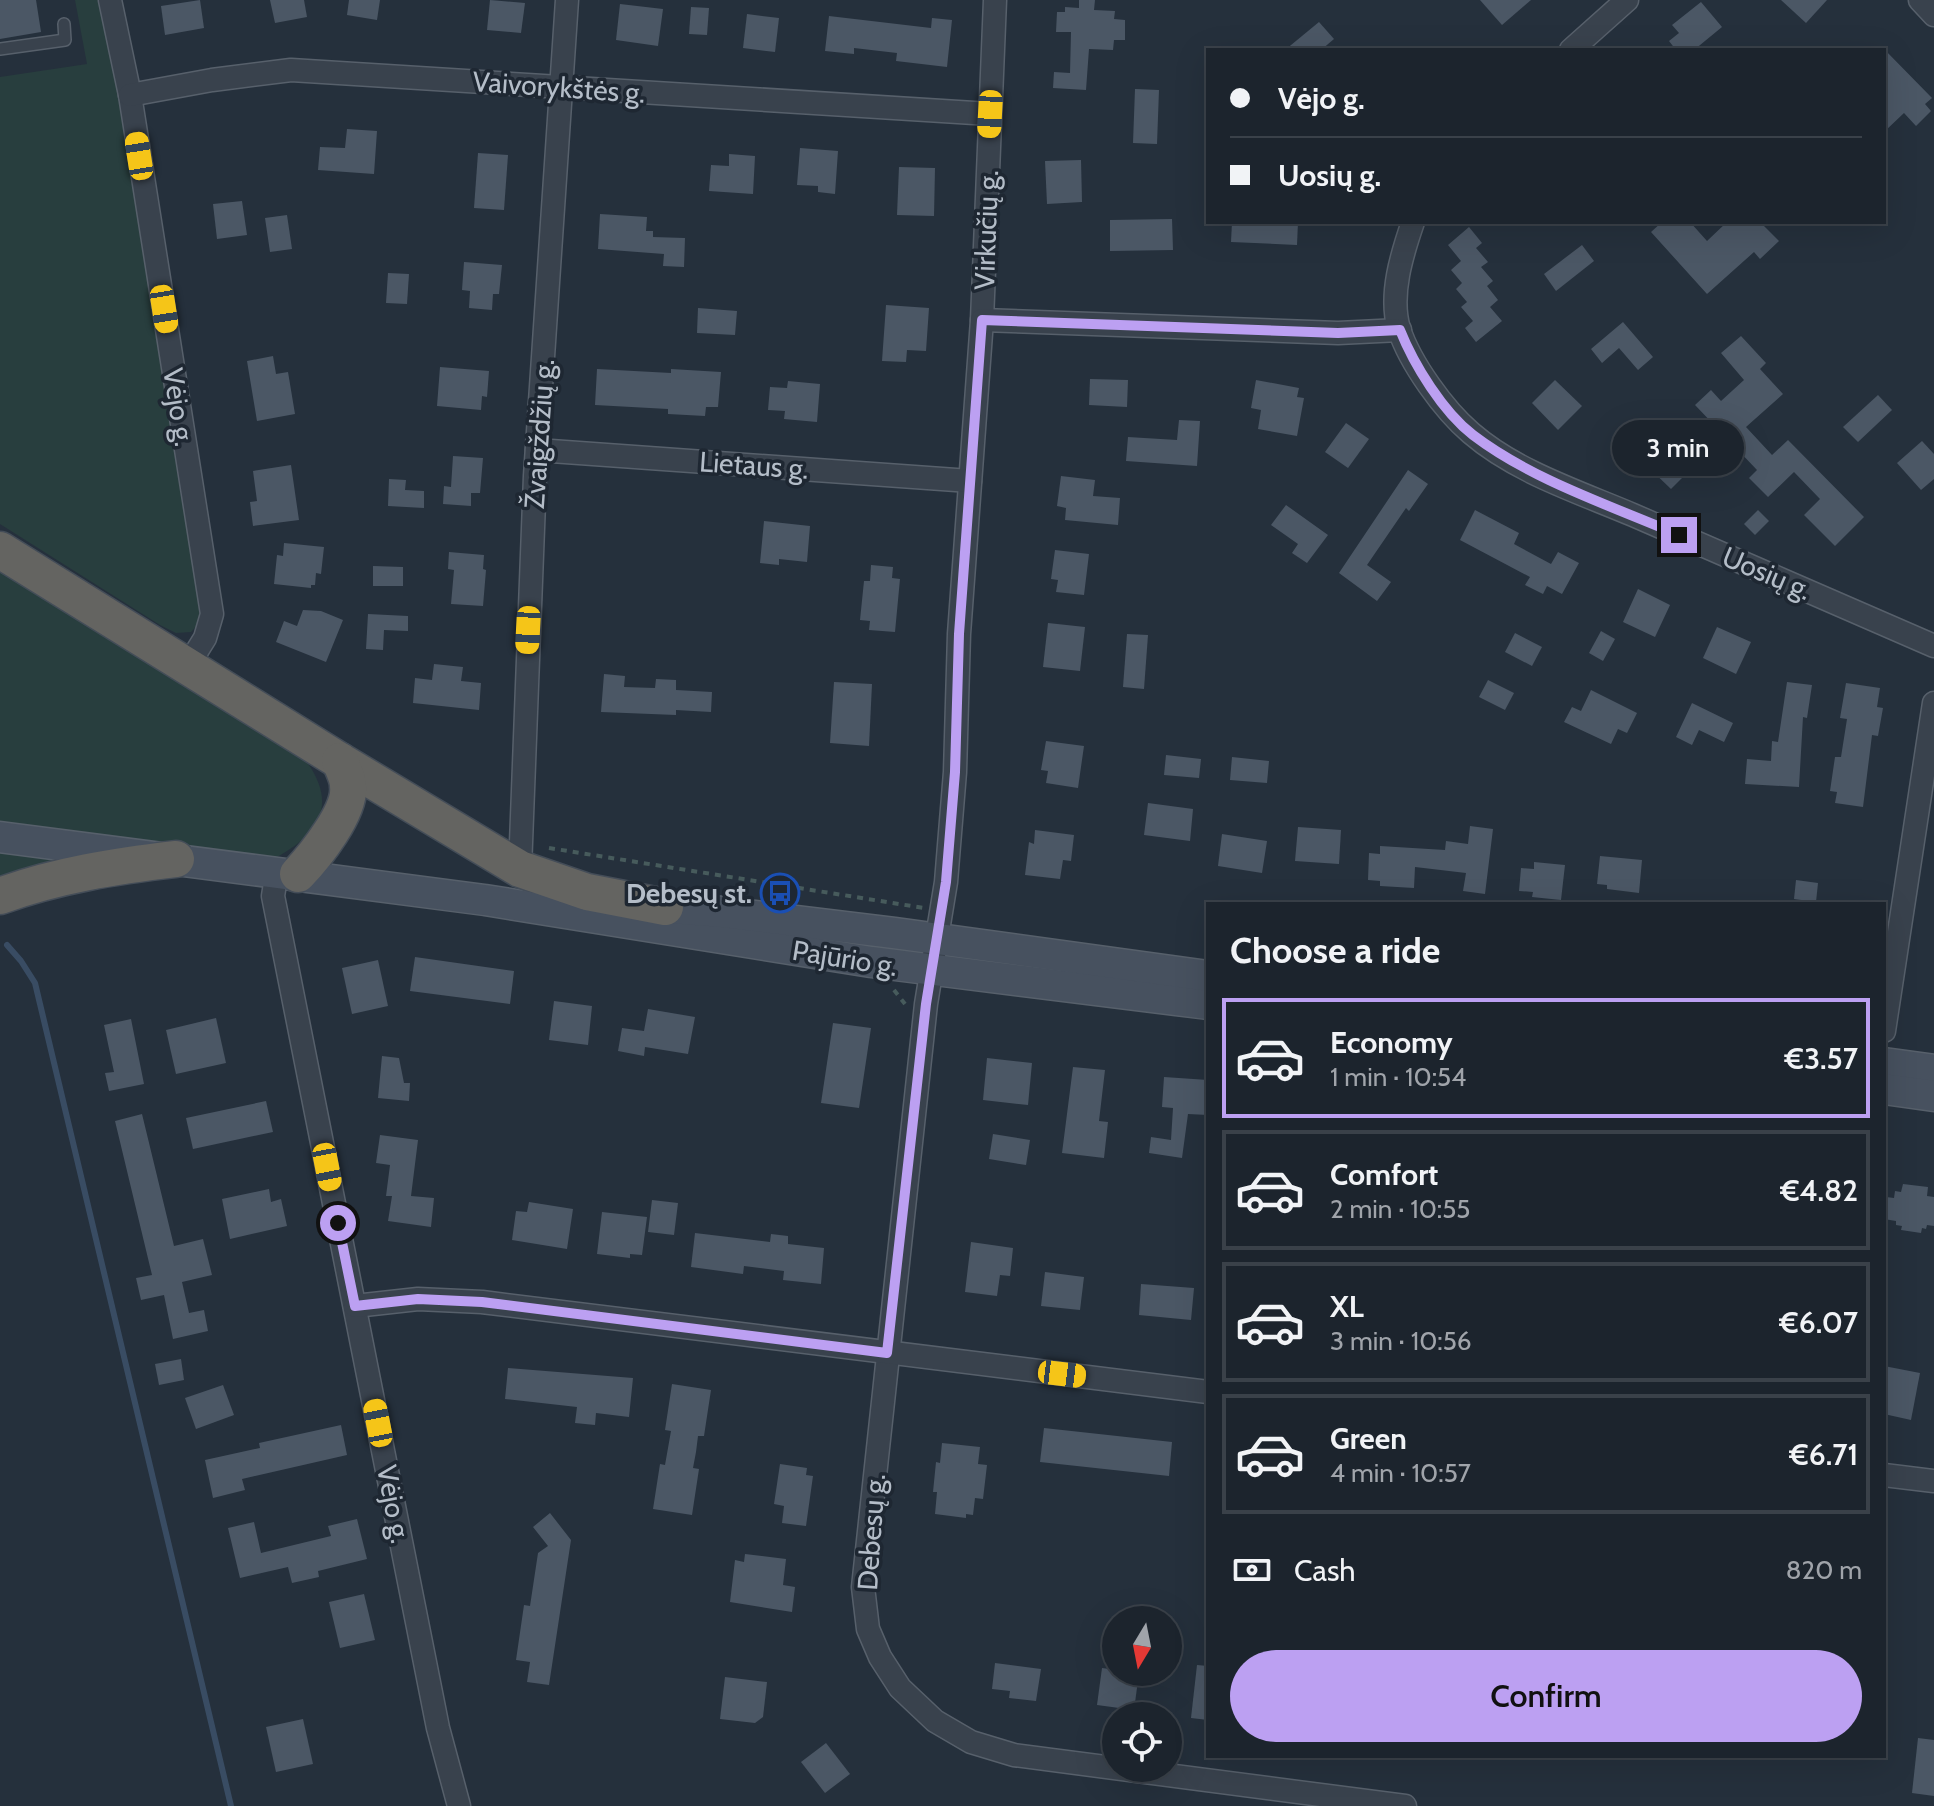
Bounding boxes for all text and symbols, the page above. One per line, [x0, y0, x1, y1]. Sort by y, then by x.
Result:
street label: Vaivorykštės g. [472, 64, 646, 110]
text: Vėjo g. [1278, 80, 1365, 117]
car [977, 89, 1003, 139]
car [123, 130, 155, 182]
text: Uosių g. [1278, 157, 1381, 194]
street label: Virkučių g. [967, 170, 1005, 290]
car [148, 283, 180, 335]
street label: Žvaigždžių g. [517, 358, 561, 510]
street label: Vėjo g. [156, 365, 202, 449]
callout: 3 min [1613, 419, 1745, 475]
text: 3 min [1647, 432, 1709, 464]
street label: Lietaus g. [698, 444, 810, 486]
route end [1661, 517, 1697, 553]
street label: Uosių g. [1717, 539, 1817, 607]
car [515, 605, 541, 655]
bus stop icon: Debesų st. [759, 872, 801, 914]
place label: Debesų st. [626, 876, 752, 910]
text: Choose a ride [1230, 928, 1440, 972]
street label: Pajūrio g. [790, 933, 900, 983]
icon: car [1234, 1022, 1306, 1094]
text: Economy [1330, 1024, 1453, 1061]
text: €3.57 [1785, 1040, 1858, 1077]
text: 1 min · 10:54 [1330, 1061, 1466, 1093]
car [311, 1141, 343, 1193]
icon: car [1234, 1154, 1306, 1226]
text: Comfort [1330, 1156, 1438, 1193]
text: €4.82 [1780, 1172, 1858, 1209]
text: 2 min · 10:55 [1330, 1193, 1470, 1225]
route start [320, 1205, 356, 1241]
icon: car [1234, 1286, 1306, 1358]
text: XL [1330, 1288, 1364, 1325]
text: €6.07 [1779, 1304, 1858, 1341]
text: 3 min · 10:56 [1330, 1325, 1472, 1357]
car [1037, 1359, 1087, 1389]
car [362, 1397, 394, 1449]
icon: car [1234, 1418, 1306, 1490]
text: Green [1330, 1420, 1407, 1457]
text: €6.71 [1789, 1436, 1858, 1473]
text: 4 min · 10:57 [1330, 1457, 1471, 1489]
street label: Vėjo g. [370, 1462, 418, 1546]
street label: Debesų g. [850, 1473, 892, 1591]
icon: cash [1230, 1548, 1274, 1592]
text: Cash [1294, 1552, 1356, 1589]
text: 820 m [1786, 1554, 1862, 1586]
north arrow [1102, 1606, 1182, 1686]
map controls [1102, 1606, 1182, 1782]
button: Confirm [1230, 1650, 1862, 1742]
button: locate [1102, 1702, 1182, 1782]

